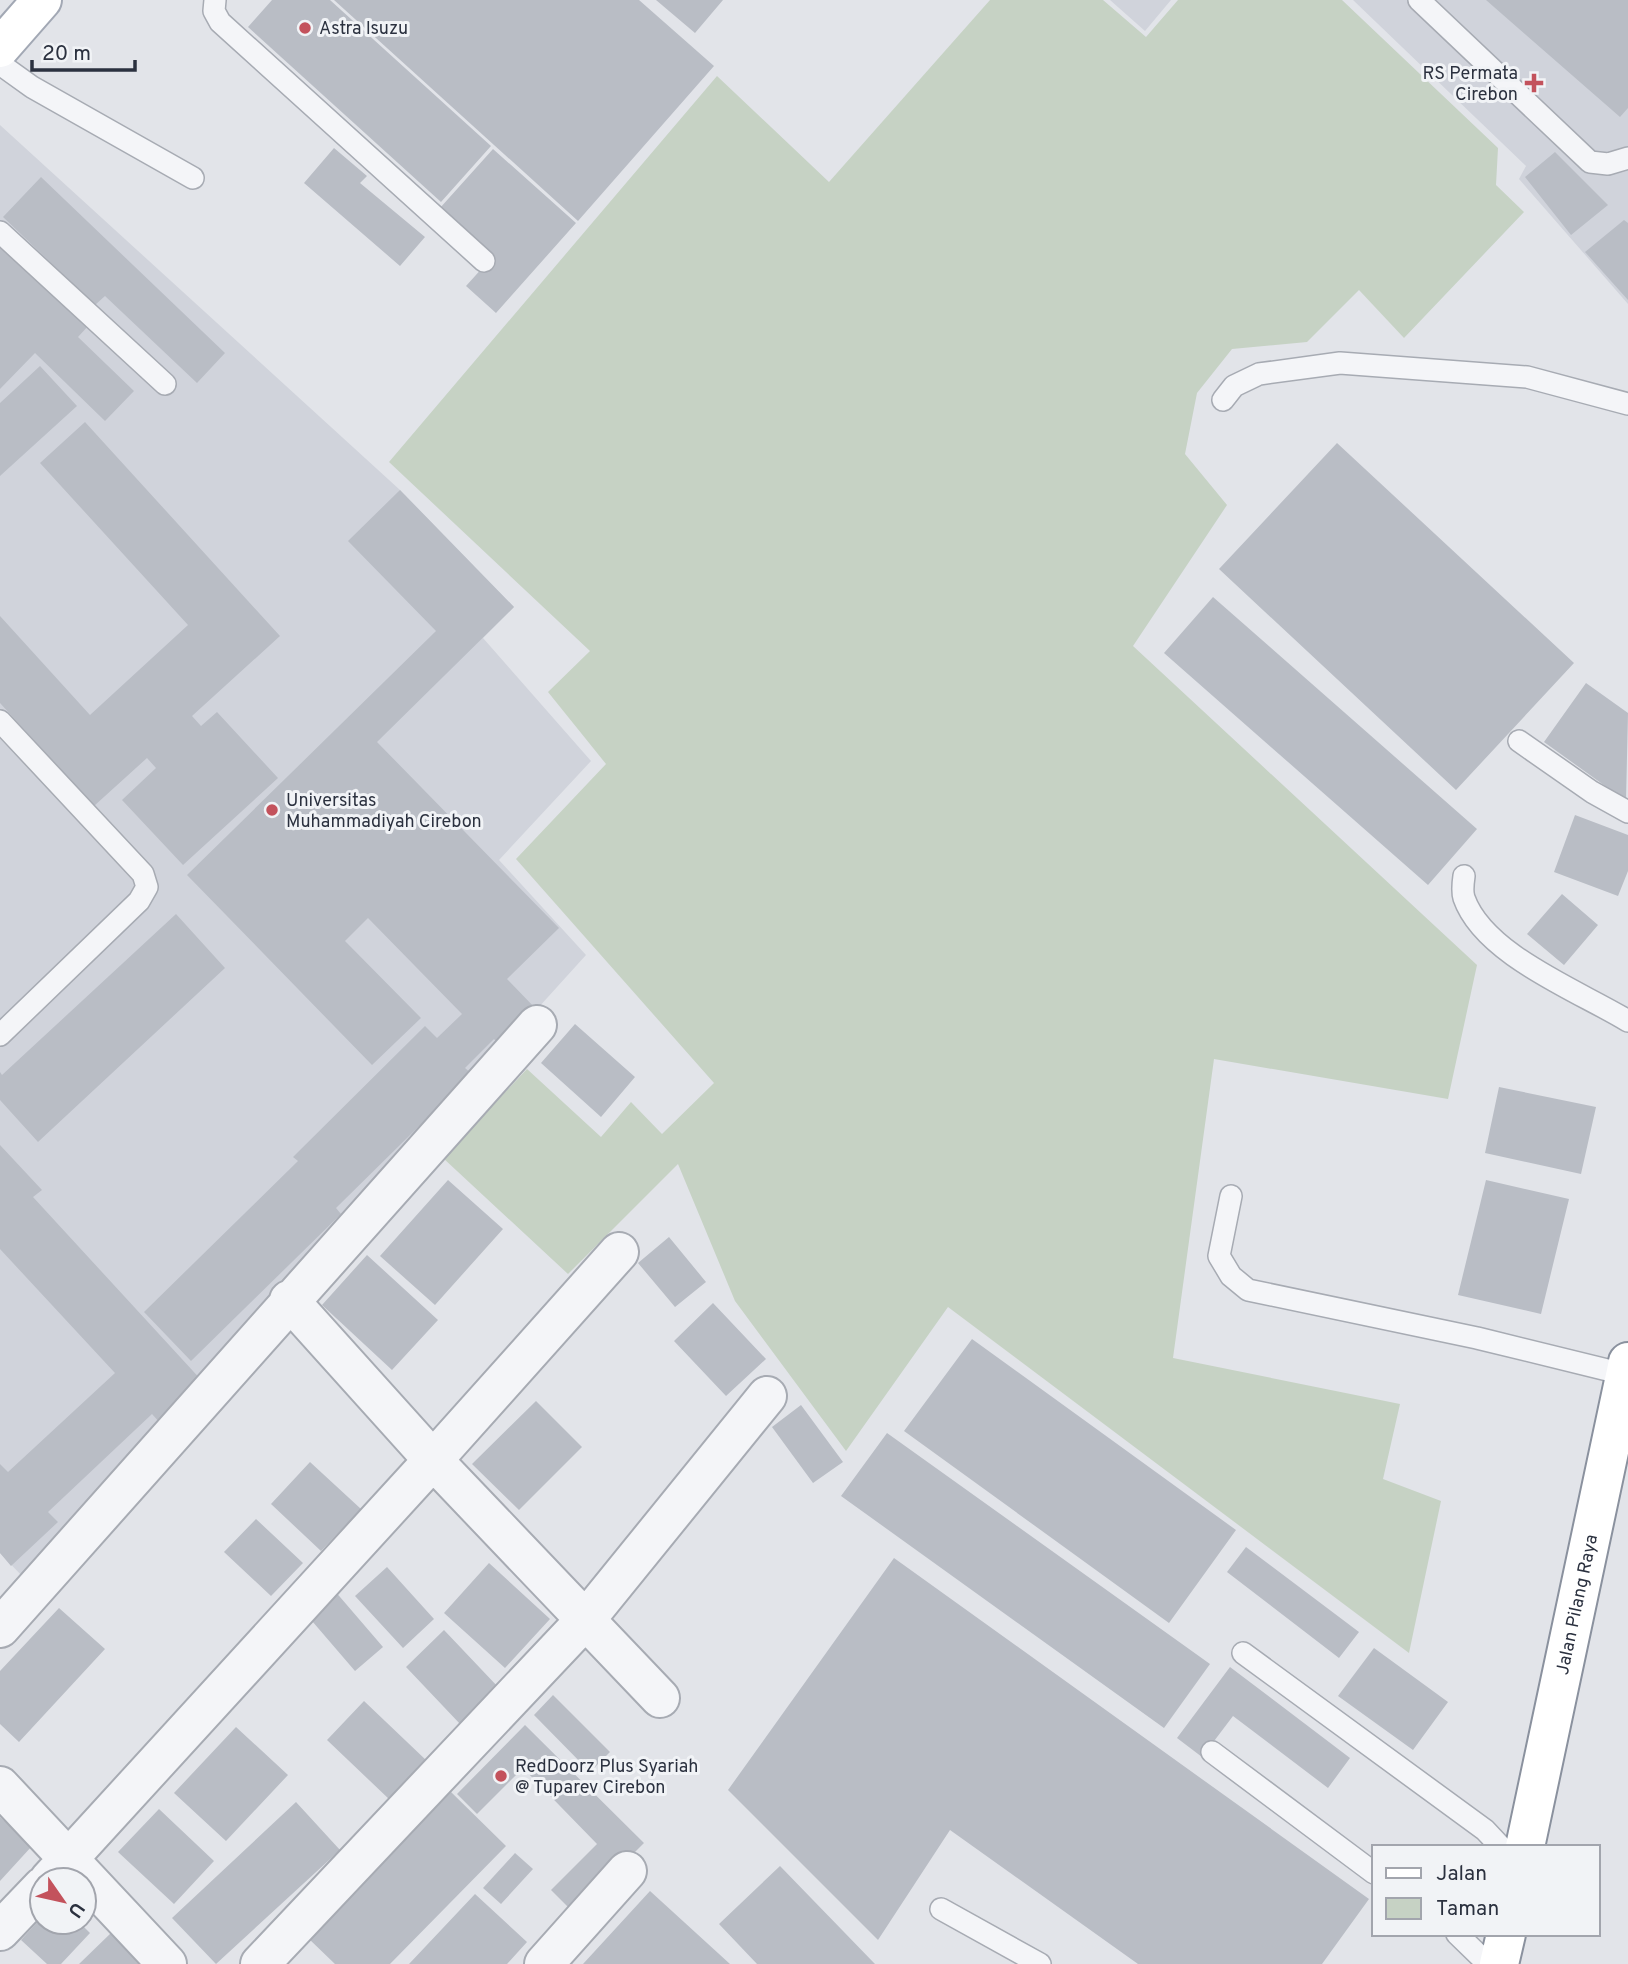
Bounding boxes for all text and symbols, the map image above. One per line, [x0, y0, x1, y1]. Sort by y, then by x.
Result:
place label: Astra Isuzu [319, 18, 408, 41]
marker: Astra Isuzu [297, 20, 313, 36]
scale bar [32, 28, 135, 72]
text: 20 m [42, 41, 91, 68]
place label: RS Permata Cirebon [1423, 63, 1518, 107]
marker: RS Permata Cirebon [1524, 73, 1544, 93]
place label: Universitas Muhammadiyah Cirebon [286, 790, 482, 834]
marker: Universitas Muhammadiyah Cirebon [264, 802, 280, 818]
street label: Jalan Pilang Raya [1552, 1532, 1604, 1677]
place label: RedDoorz Plus Syariah @ Tuparev Cirebon [515, 1756, 698, 1800]
marker: RedDoorz Plus Syariah @ Tuparev Cirebon [493, 1768, 509, 1784]
legend [1372, 1845, 1600, 1936]
text: Jalan [1436, 1861, 1487, 1888]
north arrow [28, 1866, 98, 1936]
text: Taman [1436, 1896, 1499, 1923]
text: U [62, 1897, 89, 1922]

